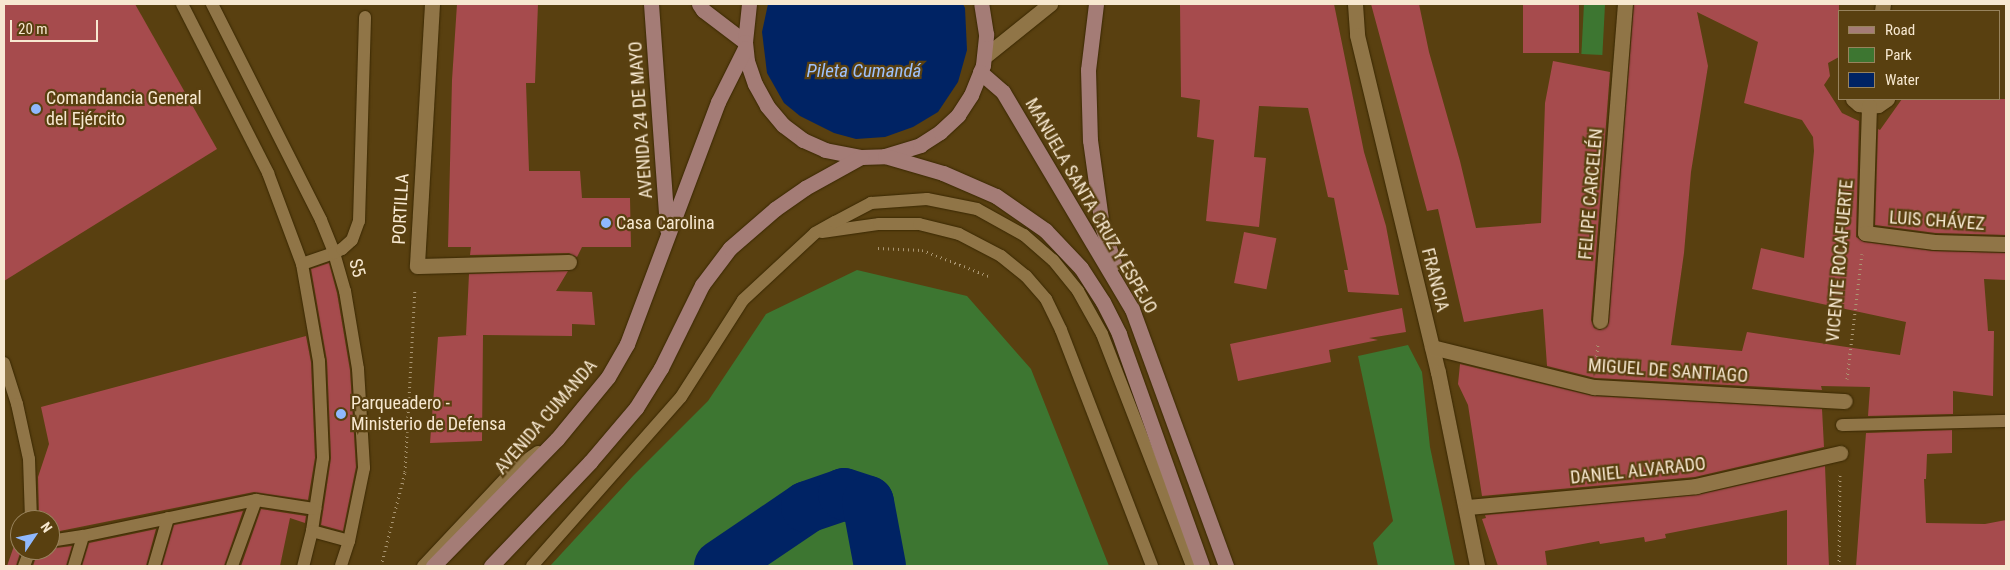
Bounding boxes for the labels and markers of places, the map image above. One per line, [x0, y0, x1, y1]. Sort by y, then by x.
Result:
place label: Comandancia General del Ejército [46, 88, 202, 130]
marker: Comandancia General del Ejército [30, 103, 42, 115]
place label: Casa Carolina [616, 212, 715, 234]
marker: Casa Carolina [600, 217, 612, 229]
place label: Parqueadero - Ministerio de Defensa [351, 393, 506, 436]
marker: Parqueadero - Ministerio de Defensa [335, 408, 347, 420]

